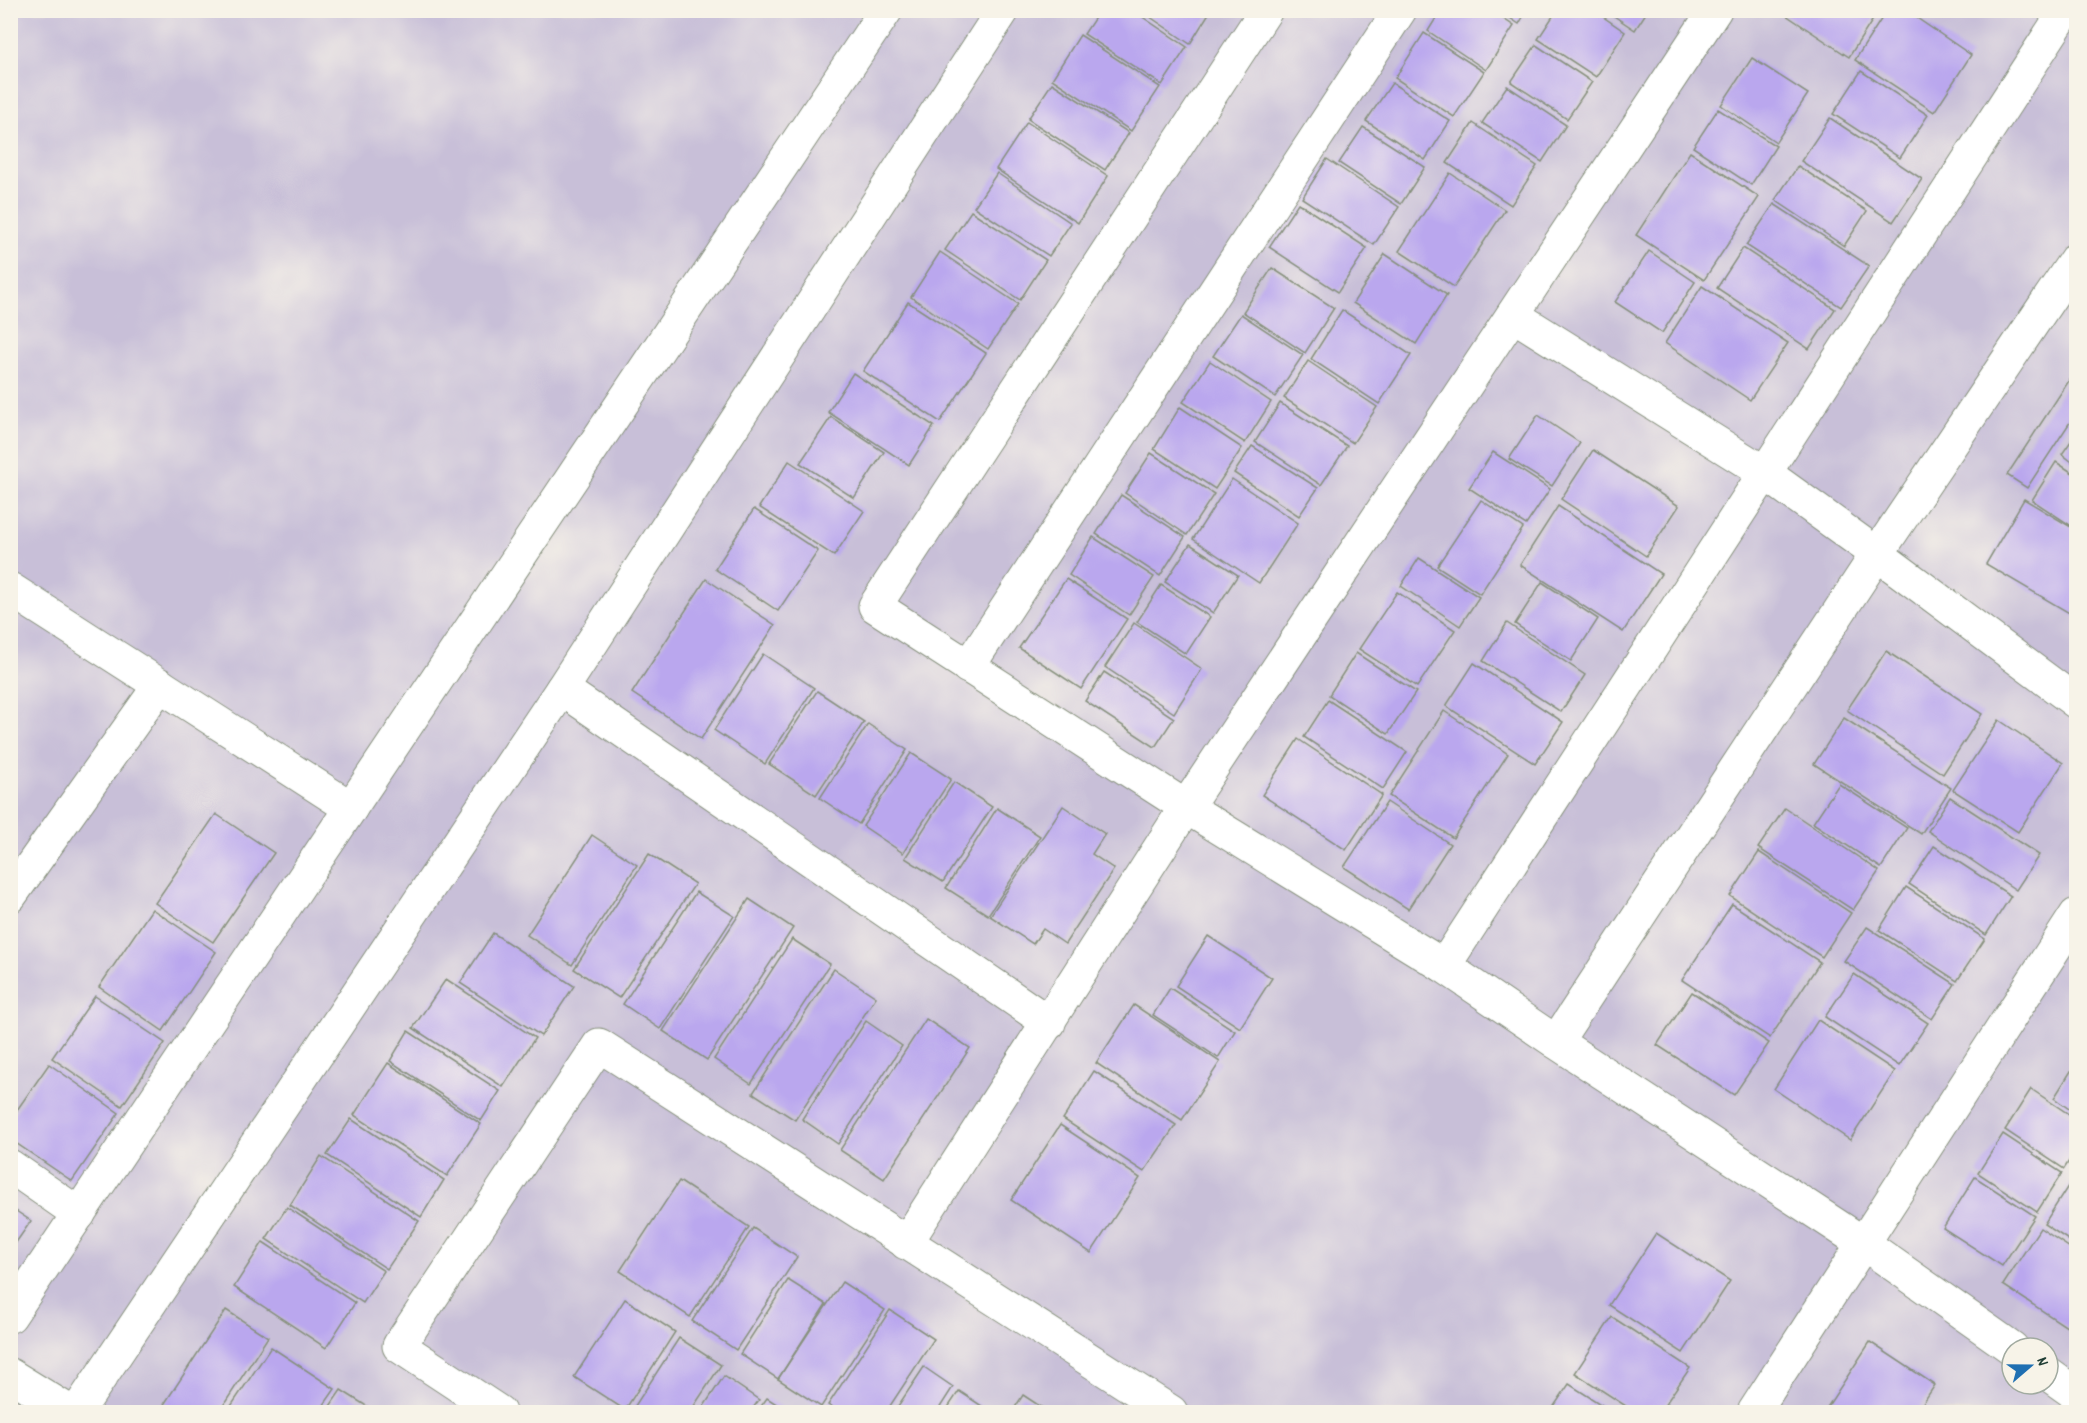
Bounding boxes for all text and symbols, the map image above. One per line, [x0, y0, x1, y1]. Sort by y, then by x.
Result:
north arrow [2000, 1336, 2060, 1396]
text: N [2030, 1354, 2054, 1369]

